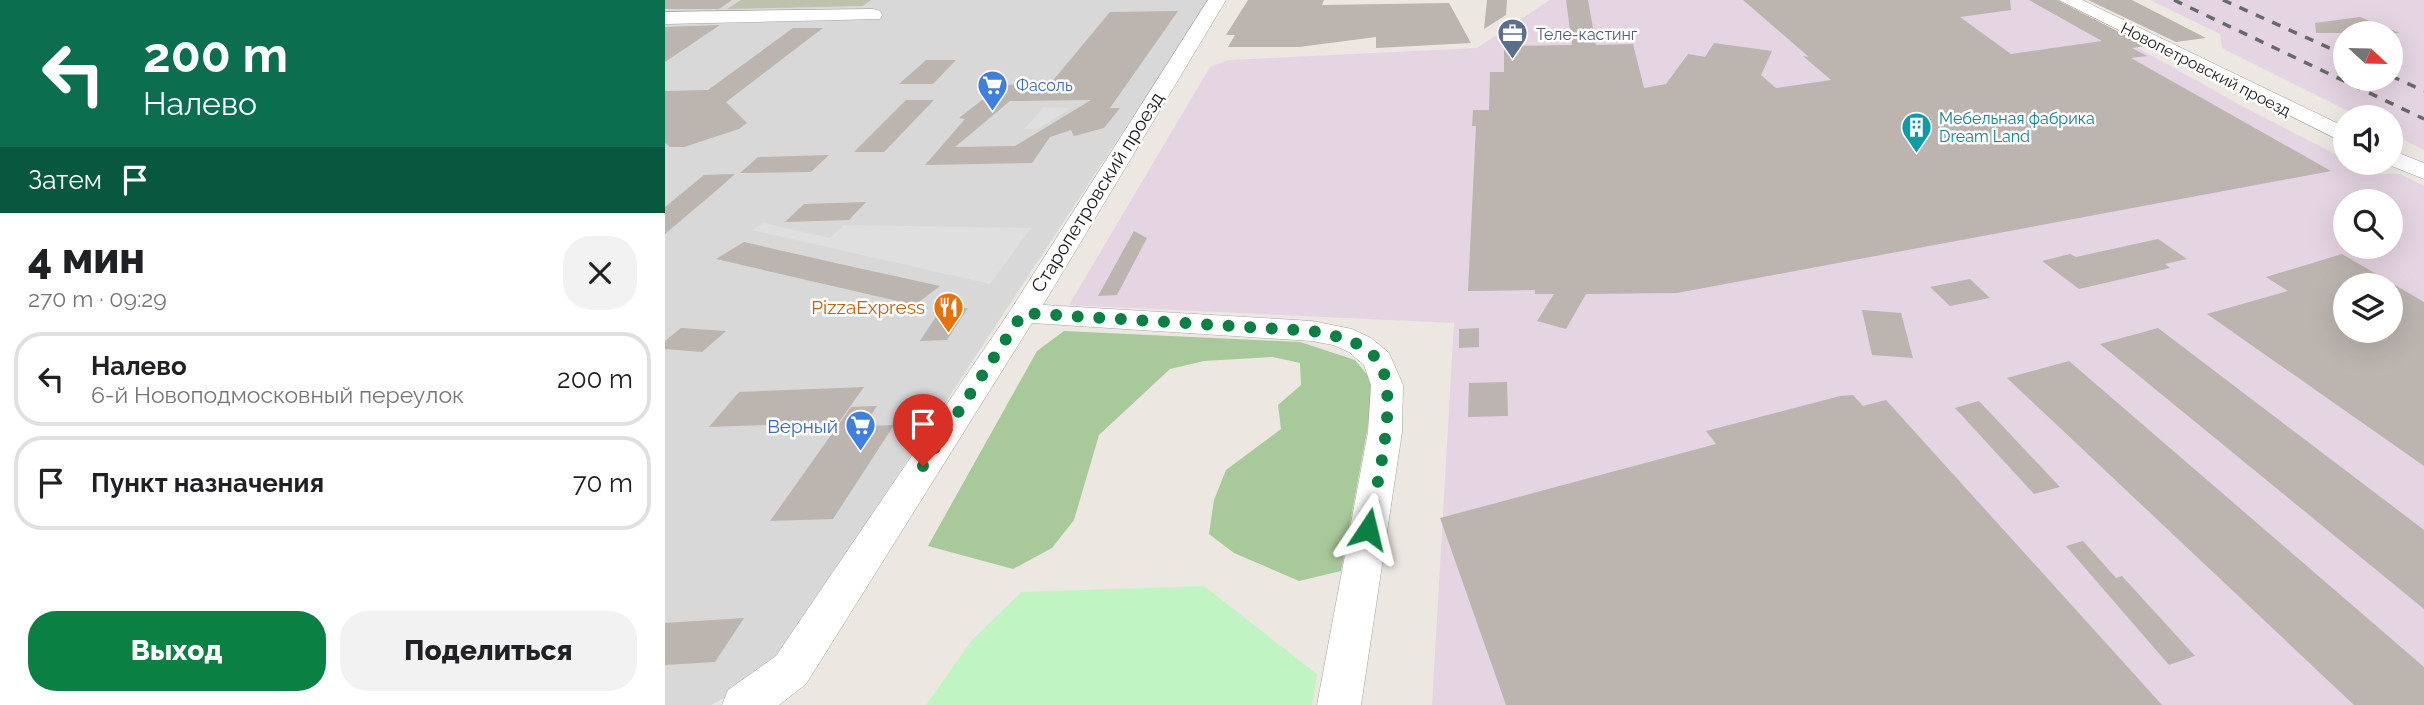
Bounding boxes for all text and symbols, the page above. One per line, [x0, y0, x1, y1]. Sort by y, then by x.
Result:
office icon: Теле-кастинг [1496, 17, 1530, 61]
street label: Новопетровский проезд [2118, 18, 2294, 121]
north arrow [2333, 21, 2403, 91]
map controls [2333, 21, 2403, 343]
place label: Теле-кастинг [1536, 25, 1638, 44]
text: 200 m [143, 26, 288, 83]
icon: left [28, 28, 119, 119]
supermarket icon: Фасоль [976, 68, 1010, 112]
place label: Фасоль [1016, 76, 1073, 95]
text: Налево [143, 85, 257, 122]
street label: Старопетровский проезд [1026, 88, 1168, 296]
button: sound [2333, 105, 2403, 175]
place label: Мебельная фабрика Dream Land [1939, 109, 2095, 146]
building icon: Мебельная фабрика Dream Land [1899, 110, 1933, 154]
icon: arrive [116, 161, 154, 199]
text: Затем [28, 165, 102, 195]
button: search [2333, 189, 2403, 259]
text: 4 мин [28, 234, 145, 283]
button: close [563, 236, 637, 310]
button: layers [2333, 273, 2403, 343]
text: 270 m · 09:29 [28, 285, 167, 312]
restaurant icon: PizzaExpress [931, 290, 965, 334]
place label: PizzaExpress [811, 296, 925, 318]
text: Налево [91, 351, 187, 381]
icon: left [32, 360, 70, 398]
text: 200 m [557, 364, 633, 394]
text: 6-й Новоподмосковный переулок [91, 381, 464, 408]
pin [893, 394, 953, 466]
icon: arrive [904, 405, 942, 443]
supermarket icon: Верный [844, 409, 878, 453]
place label: Верный [767, 415, 838, 437]
icon: arrive [32, 464, 70, 502]
text: Пункт назначения [91, 468, 324, 498]
text: 70 m [573, 468, 633, 498]
position arrow [1331, 492, 1405, 566]
button: Выход [28, 611, 326, 691]
button: Поделиться [340, 611, 637, 691]

